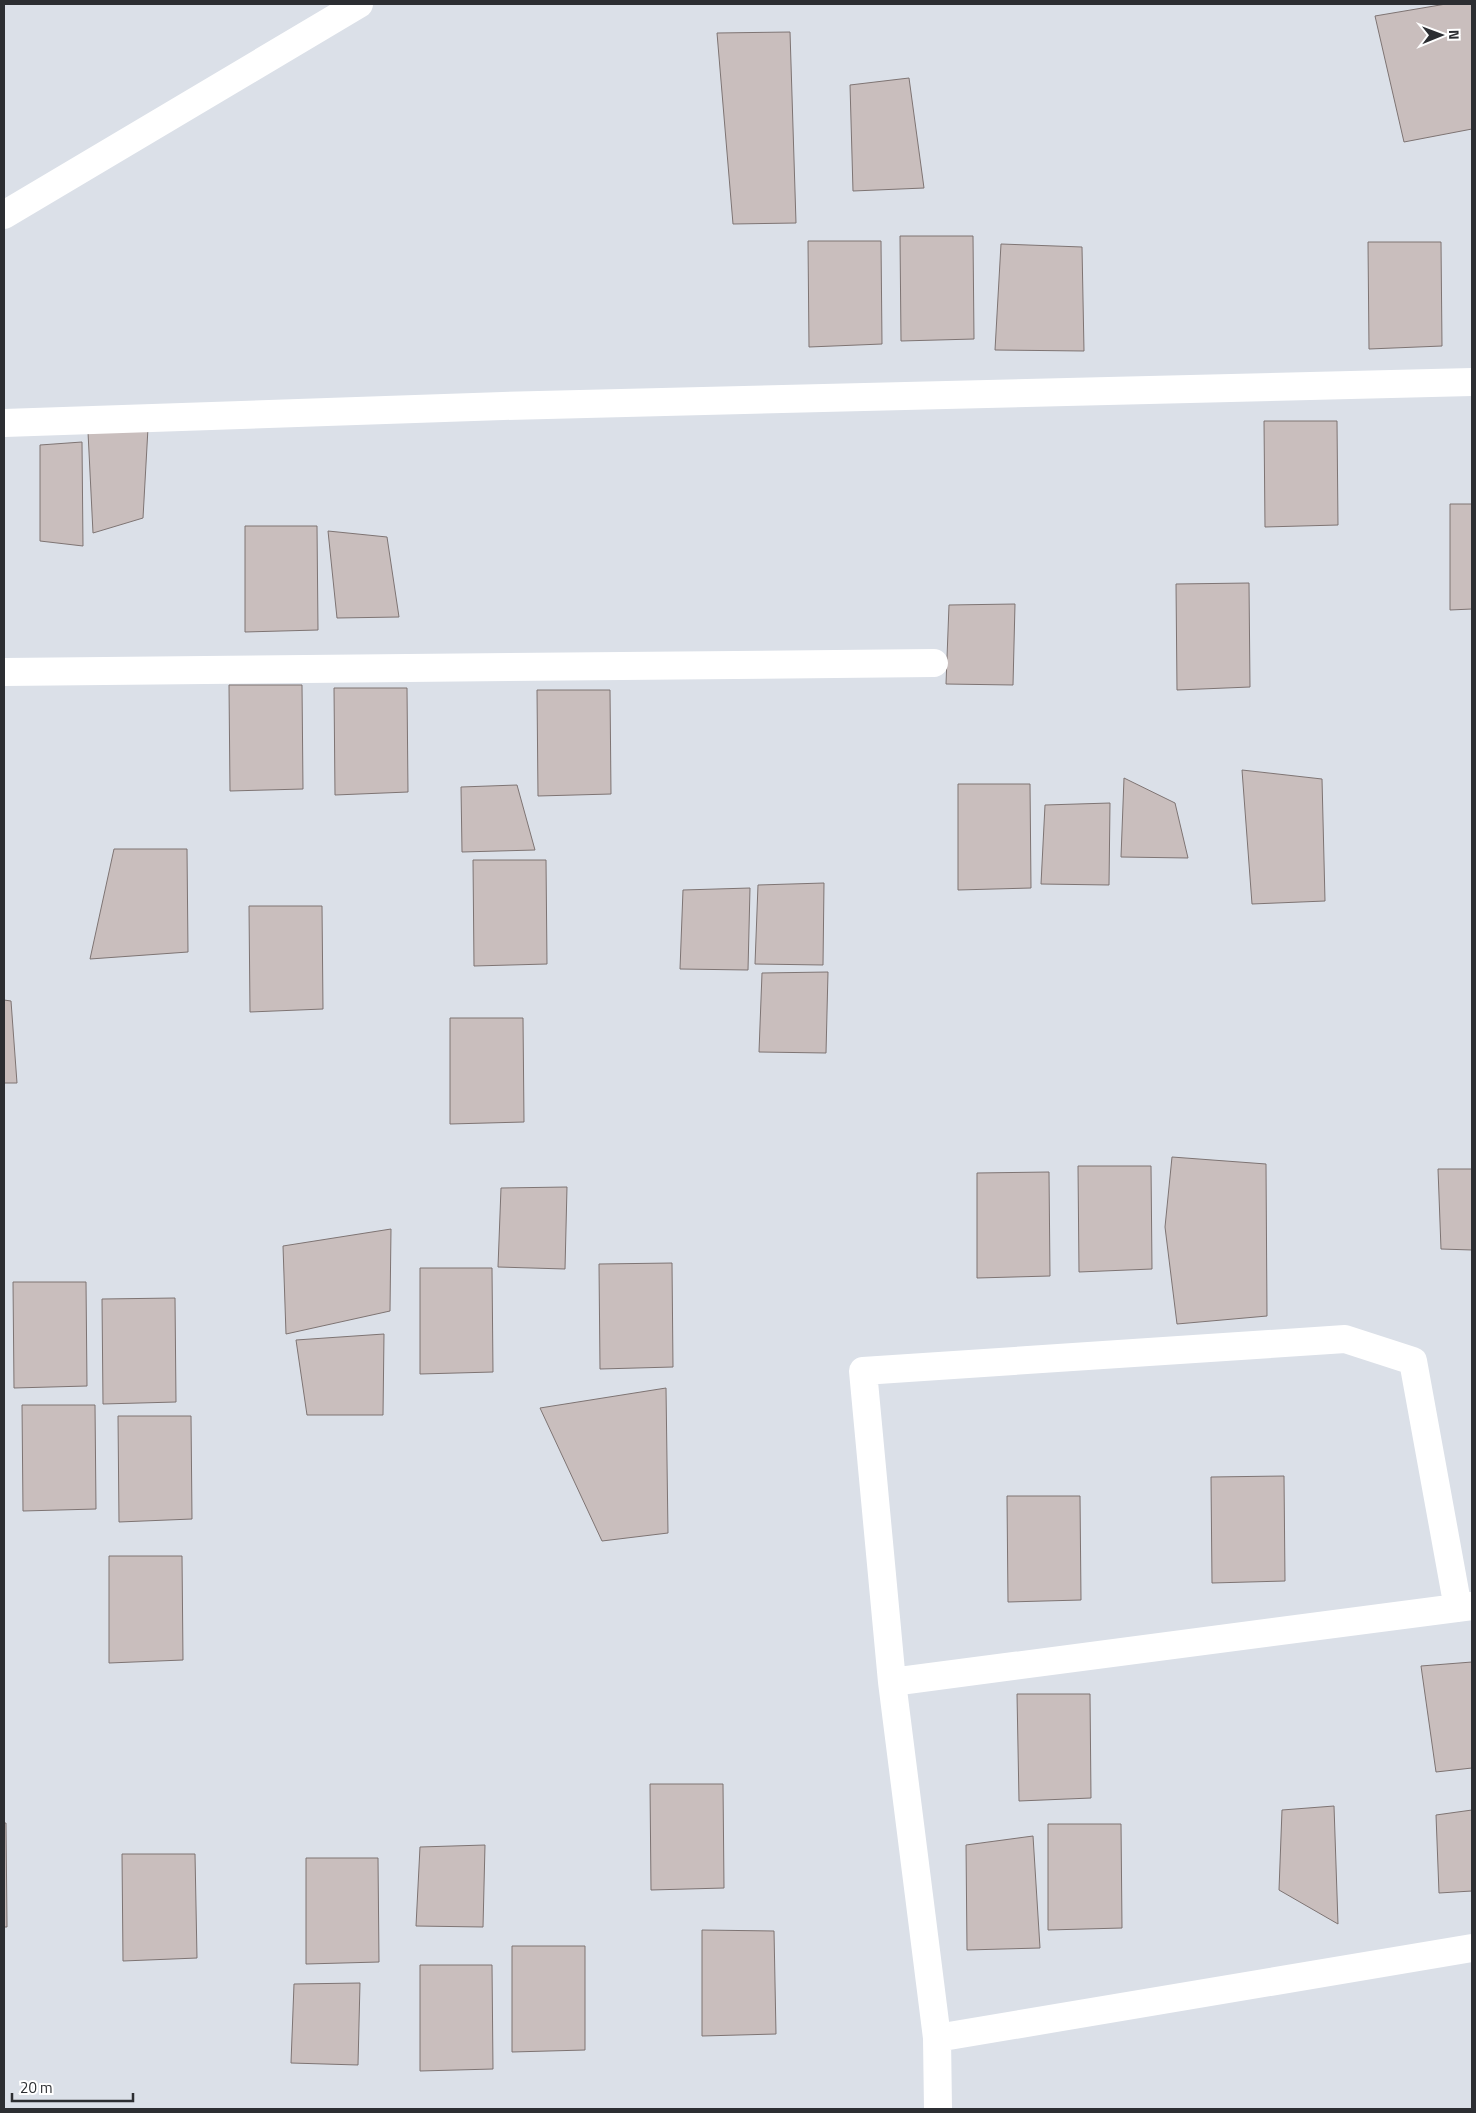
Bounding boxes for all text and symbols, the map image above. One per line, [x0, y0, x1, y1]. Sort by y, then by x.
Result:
north arrow [1416, 10, 1466, 60]
text: N [1444, 30, 1465, 40]
scale bar [12, 2070, 134, 2102]
text: 20 m [20, 2076, 53, 2099]

